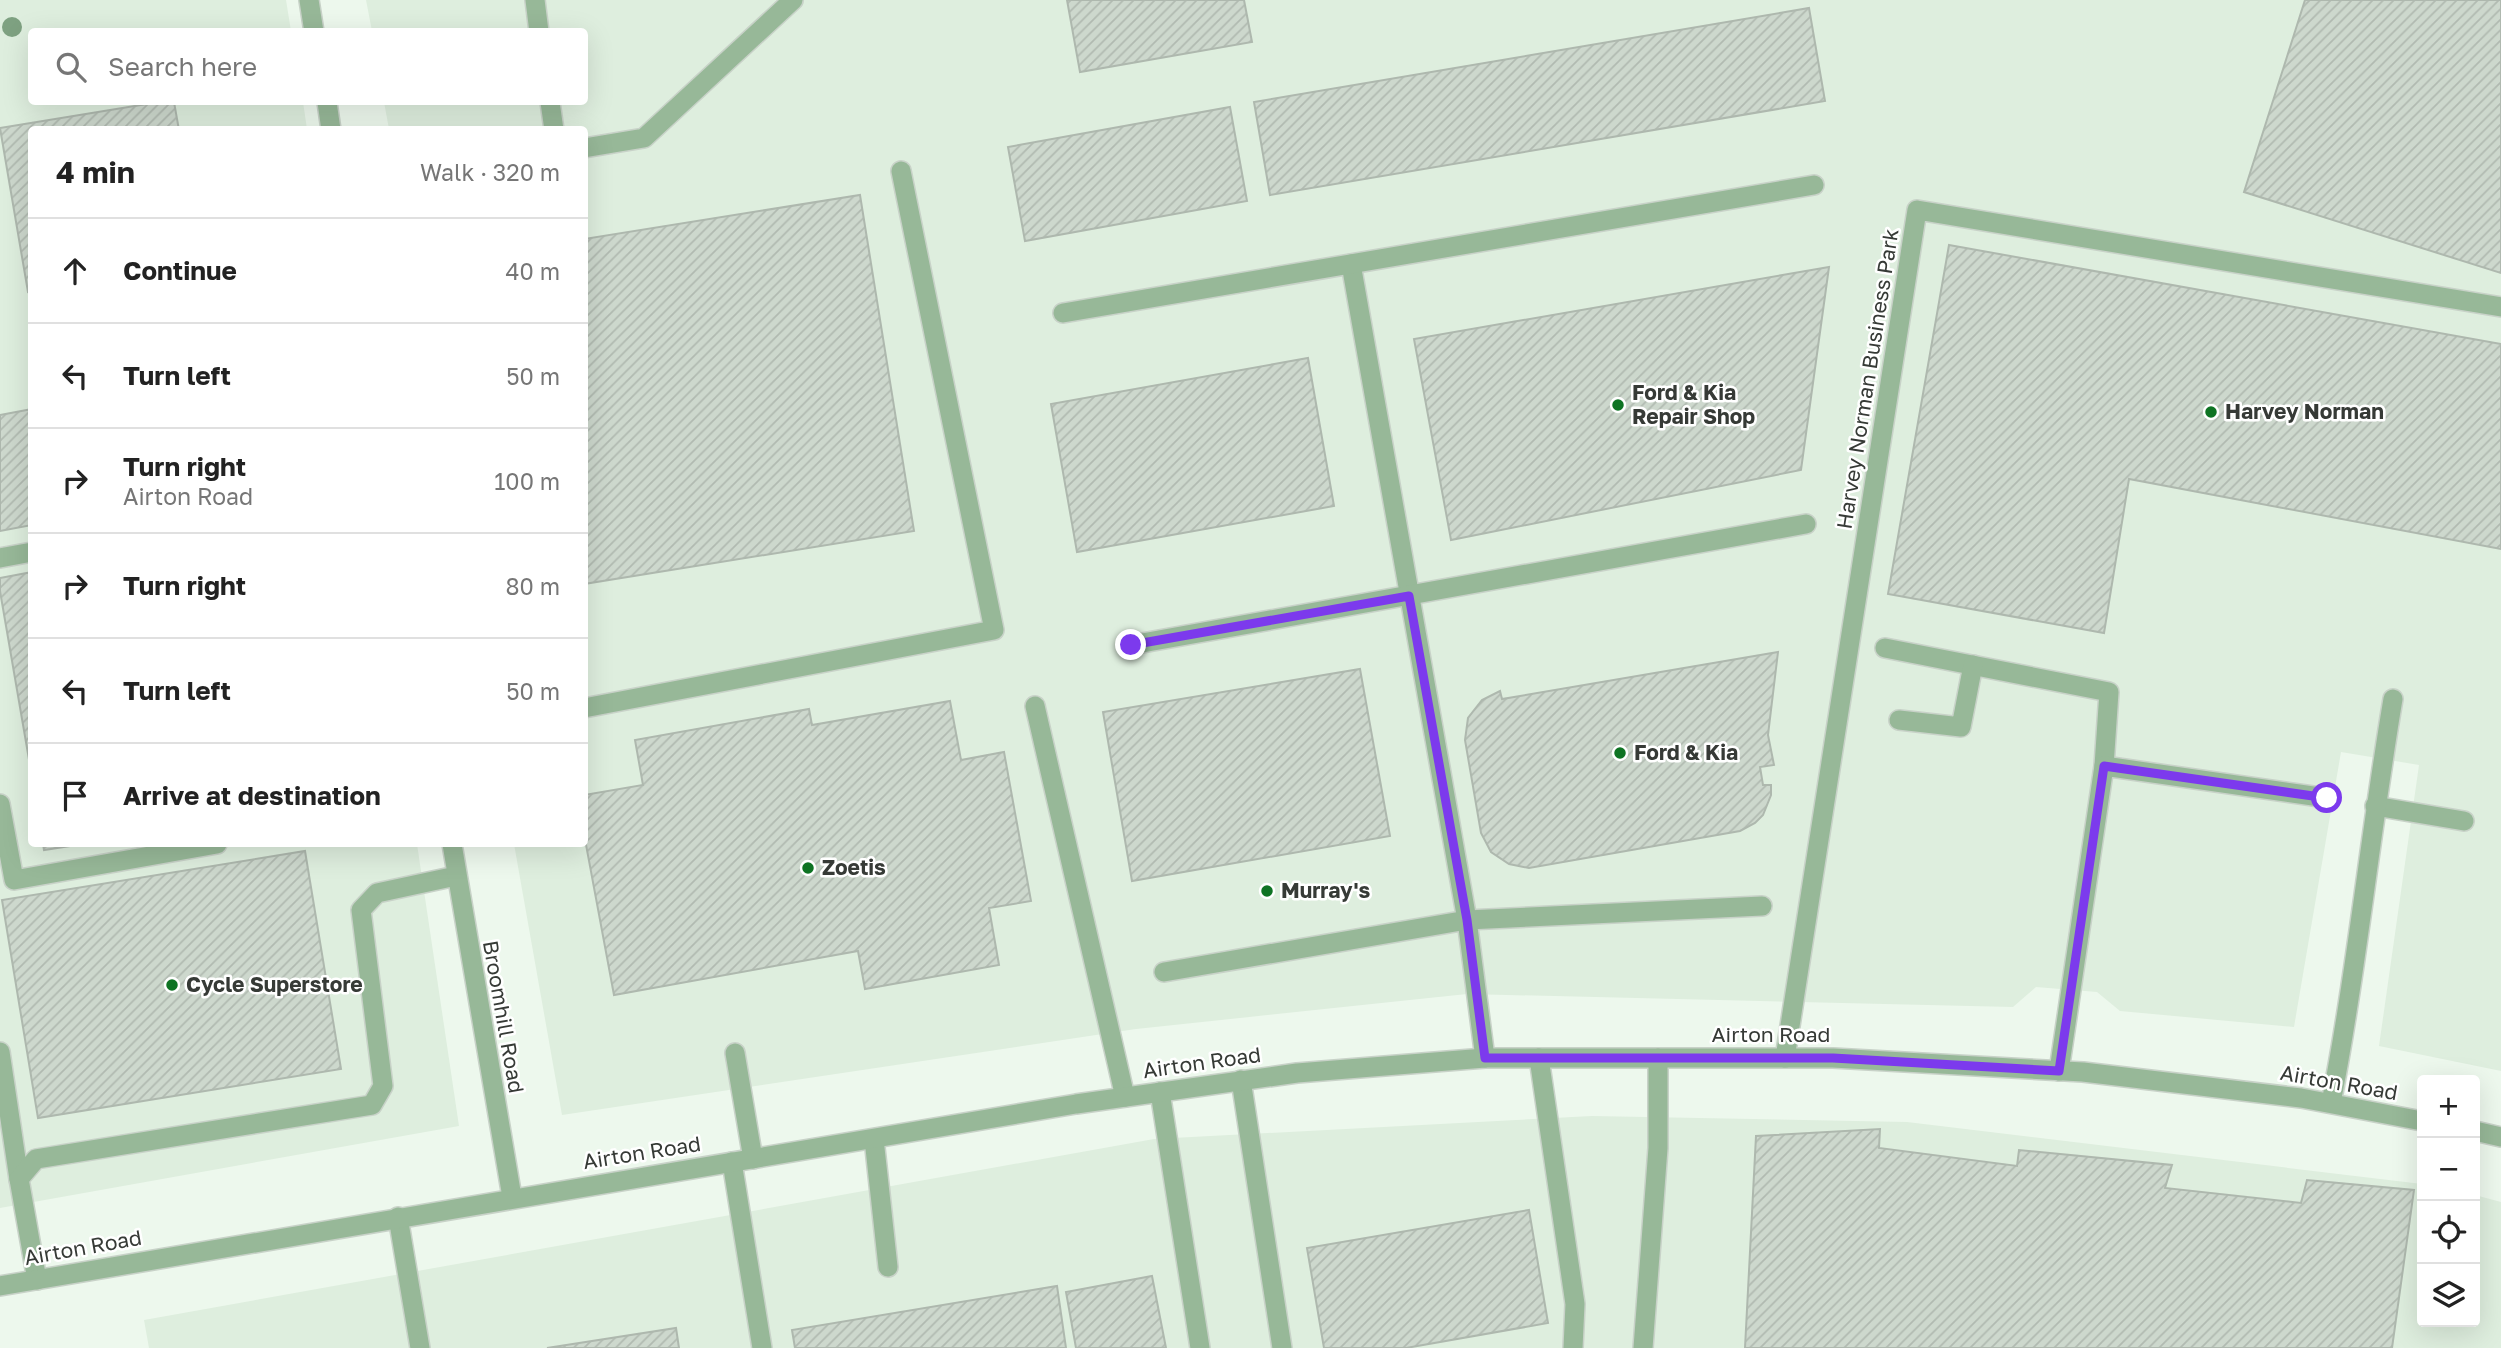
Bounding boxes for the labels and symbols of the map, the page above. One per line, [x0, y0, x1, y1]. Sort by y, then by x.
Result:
street label: Harvey Norman Business Park [1830, 227, 1904, 531]
place label: Ford & Kia Repair Shop [1632, 379, 1755, 429]
marker: Ford & Kia Repair Shop [1610, 397, 1626, 413]
place label: Harvey Norman [2225, 398, 2384, 424]
marker: Harvey Norman [2203, 404, 2219, 420]
route end [1115, 629, 1146, 660]
place label: Ford & Kia [1634, 739, 1738, 765]
marker: Ford & Kia [1612, 745, 1628, 761]
route start [2311, 782, 2342, 813]
place label: Zoetis [822, 854, 886, 880]
marker: Zoetis [800, 860, 816, 876]
place label: Murray's [1281, 877, 1370, 903]
marker: Murray's [1259, 883, 1275, 899]
street label: Broomhill Road [478, 938, 530, 1095]
place label: Cycle Superstore [186, 971, 363, 997]
marker: Cycle Superstore [164, 977, 180, 993]
street label: Airton Road [1712, 1021, 1830, 1047]
street label: Airton Road [1141, 1041, 1263, 1083]
street label: Airton Road [2278, 1059, 2400, 1105]
street label: Airton Road [581, 1130, 703, 1174]
street label: Airton Road [22, 1224, 144, 1270]

